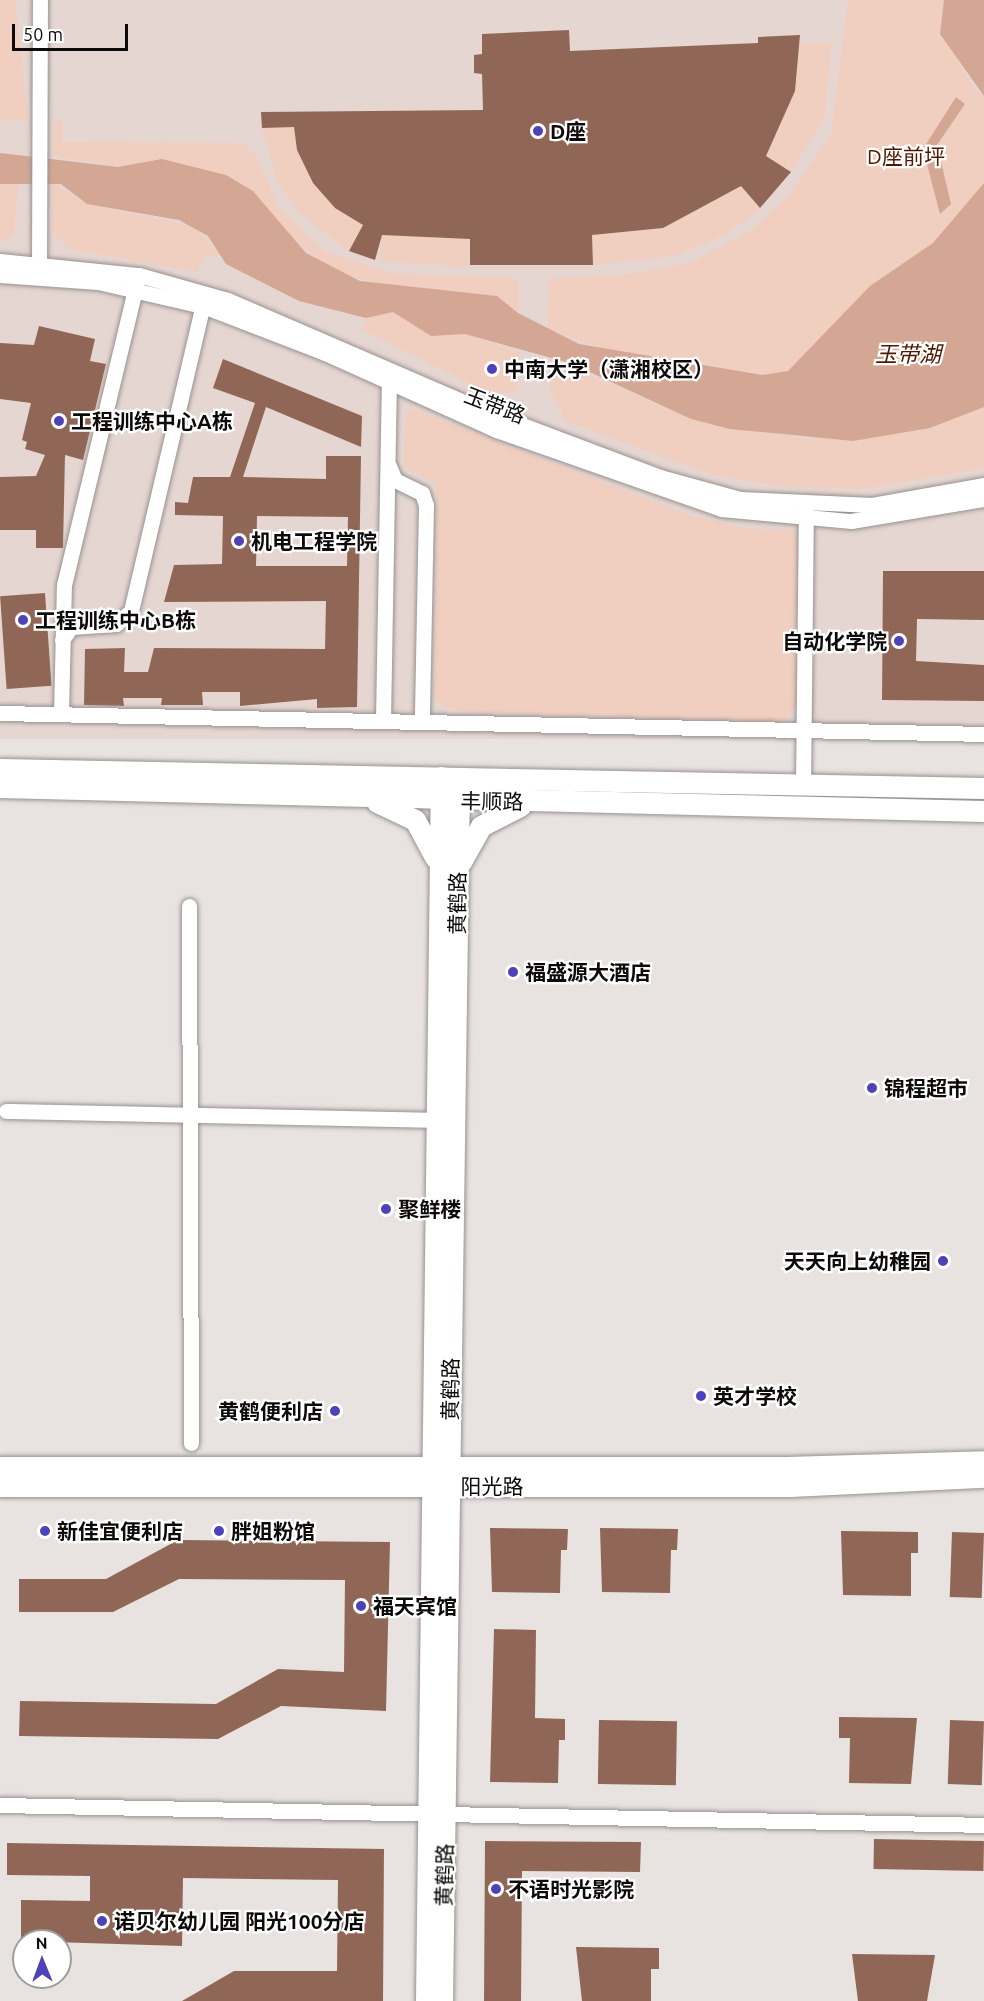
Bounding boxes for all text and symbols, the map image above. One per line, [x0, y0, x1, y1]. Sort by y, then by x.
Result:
scale bar [15, 12, 130, 50]
text: 50 m [23, 24, 63, 44]
place label: D座 [550, 118, 586, 144]
marker: D座 [531, 124, 545, 138]
park label: D座前坪 [867, 143, 945, 169]
water label: 玉带湖 [875, 341, 941, 367]
place label: 中南大学（潇湘校区） [504, 356, 714, 382]
marker: 中南大学（潇湘校区） [485, 362, 499, 376]
street label: 玉带路 [461, 382, 529, 428]
place label: 工程训练中心A栋 [71, 408, 233, 434]
marker: 工程训练中心A栋 [52, 414, 66, 428]
place label: 机电工程学院 [251, 528, 377, 554]
marker: 机电工程学院 [232, 534, 246, 548]
place label: 工程训练中心B栋 [35, 607, 196, 633]
marker: 工程训练中心B栋 [16, 613, 30, 627]
place label: 自动化学院 [782, 628, 887, 654]
marker: 自动化学院 [892, 634, 906, 648]
street label: 丰顺路 [460, 788, 524, 814]
street label: 黄鹤路 [444, 871, 470, 935]
place label: 福盛源大酒店 [525, 959, 651, 985]
marker: 福盛源大酒店 [506, 965, 520, 979]
place label: 锦程超市 [884, 1075, 968, 1101]
marker: 锦程超市 [865, 1081, 879, 1095]
place label: 聚鲜楼 [398, 1196, 461, 1222]
marker: 聚鲜楼 [379, 1202, 393, 1216]
place label: 天天向上幼稚园 [784, 1248, 931, 1274]
marker: 天天向上幼稚园 [936, 1254, 950, 1268]
street label: 黄鹤路 [437, 1357, 463, 1421]
place label: 英才学校 [713, 1383, 797, 1409]
marker: 英才学校 [694, 1389, 708, 1403]
place label: 黄鹤便利店 [218, 1398, 323, 1424]
marker: 黄鹤便利店 [328, 1404, 342, 1418]
street label: 阳光路 [461, 1473, 523, 1499]
place label: 新佳宜便利店 [57, 1518, 183, 1544]
place label: 胖姐粉馆 [231, 1518, 315, 1544]
marker: 新佳宜便利店 [38, 1524, 52, 1538]
marker: 胖姐粉馆 [212, 1524, 226, 1538]
place label: 福天宾馆 [373, 1593, 457, 1619]
marker: 福天宾馆 [354, 1599, 368, 1613]
street label: 黄鹤路 [431, 1843, 457, 1907]
place label: 不语时光影院 [508, 1876, 634, 1902]
marker: 不语时光影院 [489, 1882, 503, 1896]
place label: 诺贝尔幼儿园 阳光100分店 [114, 1908, 365, 1934]
marker: 诺贝尔幼儿园 阳光100分店 [95, 1914, 109, 1928]
north arrow [12, 1929, 72, 1989]
text: N [36, 1934, 48, 1952]

